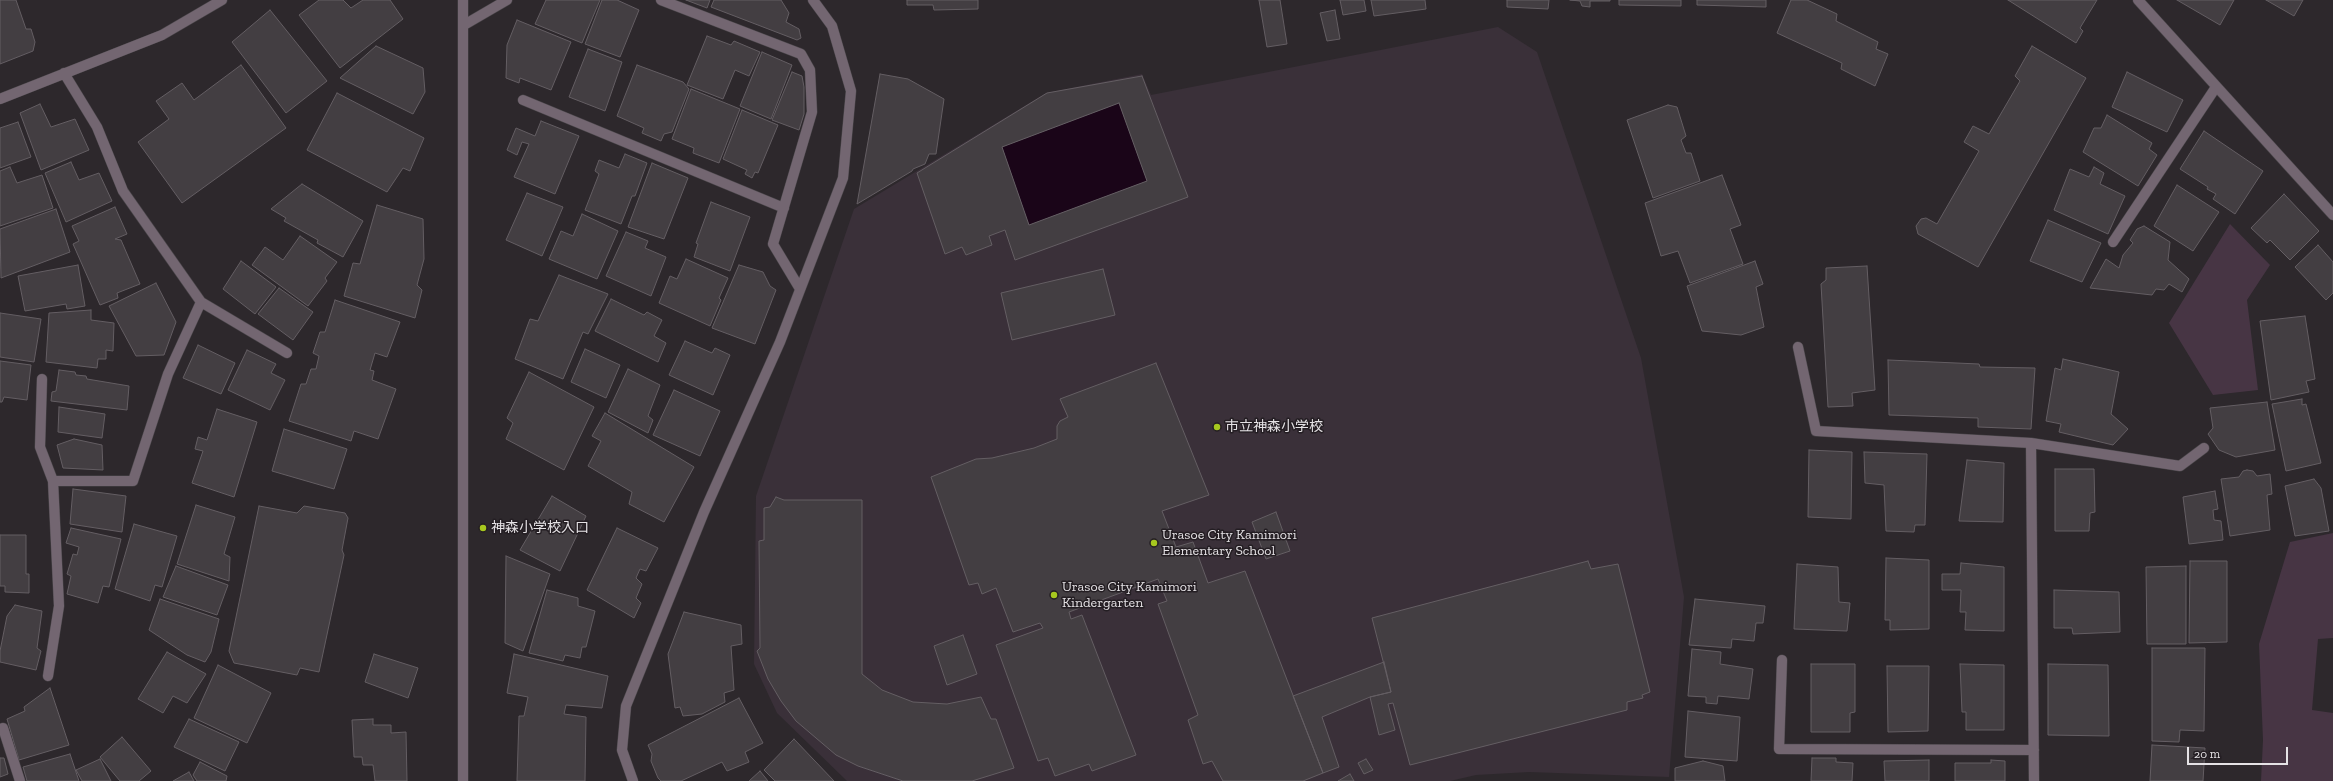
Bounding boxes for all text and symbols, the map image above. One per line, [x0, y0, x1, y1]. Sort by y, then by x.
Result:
place label: 市立神森小学校 [1225, 419, 1323, 435]
marker: 市立神森小学校 [1212, 422, 1222, 432]
place label: 神森小学校入口 [491, 520, 589, 536]
marker: 神森小学校入口 [478, 523, 488, 533]
place label: Urasoe City Kamimori Elementary School [1162, 527, 1297, 560]
marker: Urasoe City Kamimori Elementary School [1149, 538, 1159, 548]
place label: Urasoe City Kamimori Kindergarten [1062, 579, 1197, 612]
marker: Urasoe City Kamimori Kindergarten [1049, 590, 1059, 600]
scale bar [2189, 739, 2290, 765]
text: 20 m [2194, 747, 2220, 761]

